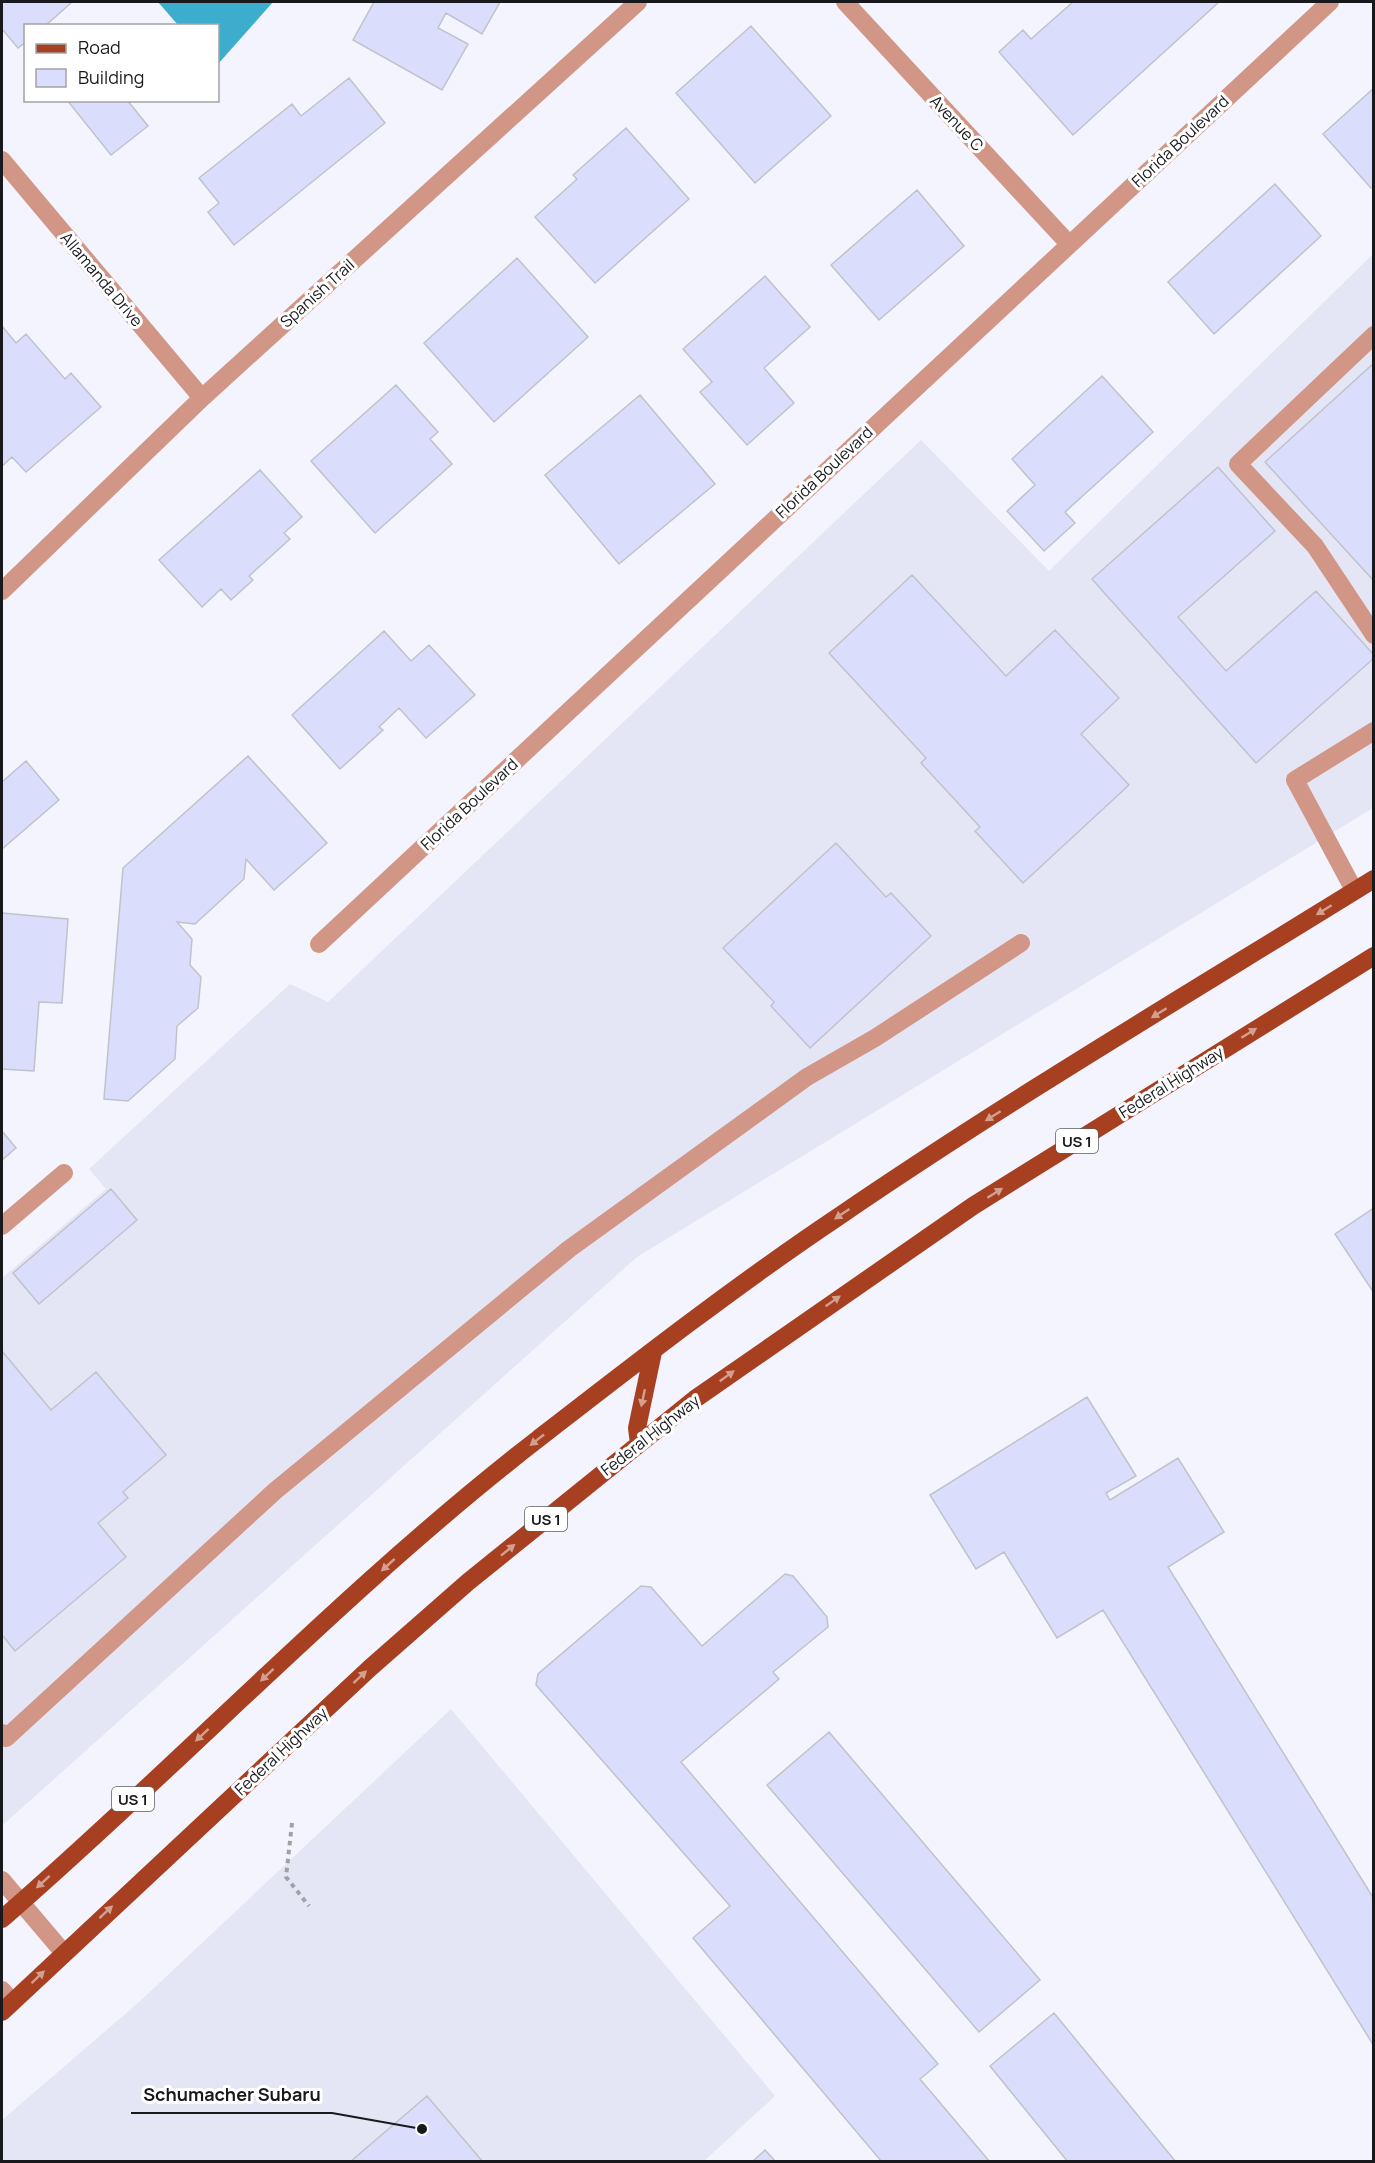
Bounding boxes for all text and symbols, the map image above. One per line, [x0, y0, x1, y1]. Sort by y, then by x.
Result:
legend [24, 24, 219, 102]
text: Road [78, 35, 121, 59]
text: Building [78, 65, 144, 89]
street label: Avenue C [925, 90, 989, 156]
street label: Florida Boulevard [1127, 90, 1233, 192]
street label: Allamanda Drive [56, 227, 148, 331]
street label: Spanish Trail [275, 254, 359, 332]
street label: Florida Boulevard [771, 421, 877, 523]
street label: Florida Boulevard [416, 753, 522, 855]
one-way arrow [1316, 904, 1332, 915]
one-way arrow [1151, 1007, 1167, 1018]
one-way arrow [1241, 1028, 1257, 1039]
street label: Federal Highway [1114, 1041, 1228, 1123]
one-way arrow [985, 1111, 1001, 1122]
road number: US 1 [1056, 1129, 1098, 1153]
one-way arrow [987, 1187, 1003, 1198]
one-way arrow [833, 1209, 850, 1220]
one-way arrow [825, 1296, 841, 1307]
one-way arrow [719, 1371, 734, 1383]
street label: Federal Highway [596, 1389, 704, 1480]
one-way arrow [637, 1389, 647, 1407]
one-way arrow [529, 1433, 545, 1446]
road number: US 1 [525, 1507, 567, 1531]
one-way arrow [500, 1543, 516, 1556]
one-way arrow [380, 1558, 395, 1572]
one-way arrow [259, 1668, 274, 1682]
one-way arrow [353, 1670, 368, 1684]
street label: Federal Highway [230, 1702, 333, 1800]
one-way arrow [194, 1728, 209, 1742]
road number: US 1 [112, 1787, 154, 1811]
one-way arrow [36, 1875, 51, 1889]
one-way arrow [98, 1906, 113, 1919]
one-way arrow [30, 1970, 45, 1984]
callout: Schumacher Subaru [131, 2077, 332, 2113]
text: Schumacher Subaru [143, 2082, 321, 2106]

